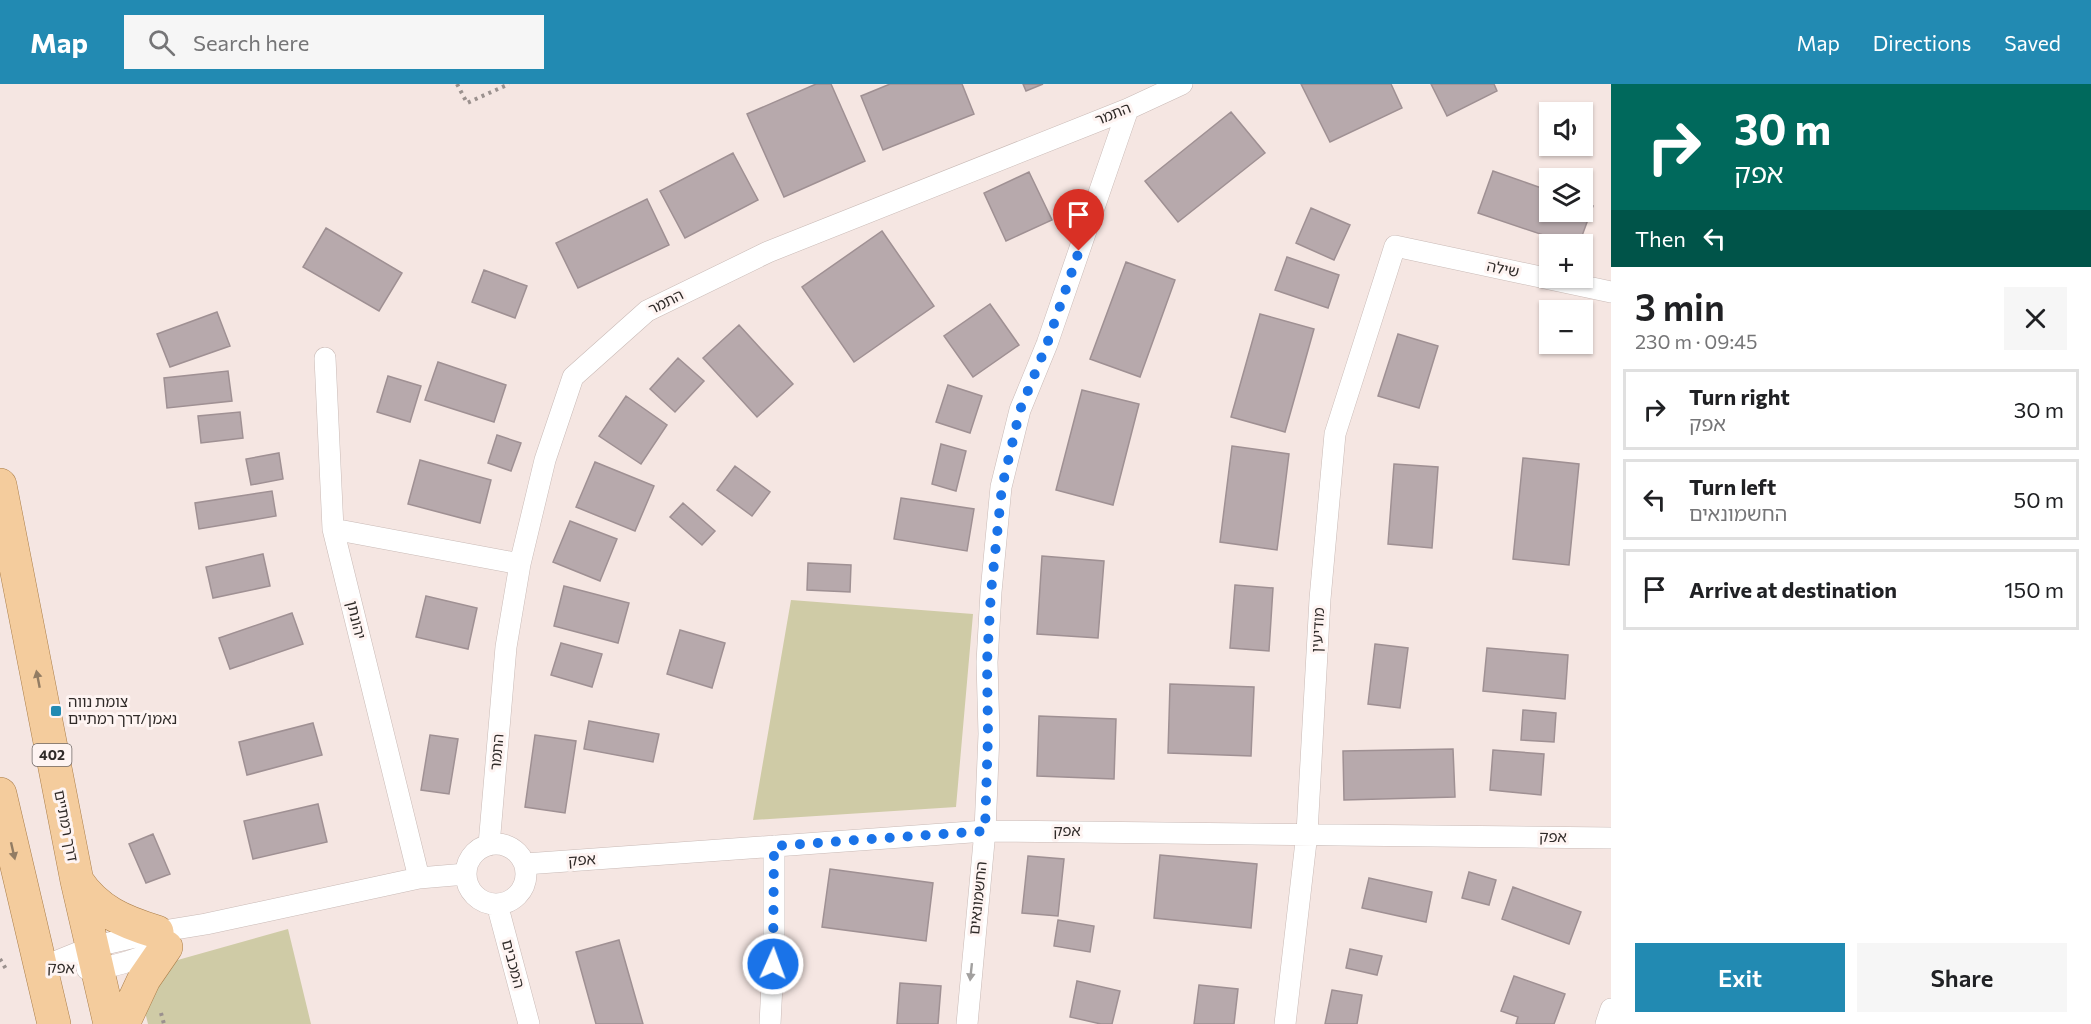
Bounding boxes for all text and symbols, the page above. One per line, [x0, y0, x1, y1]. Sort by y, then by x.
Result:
search box [124, 15, 544, 69]
text: Map [30, 25, 88, 59]
icon: search [145, 26, 178, 59]
text: Search here [193, 29, 309, 56]
text: Map [1797, 30, 1840, 55]
text: Directions [1873, 30, 1971, 55]
text: Saved [2004, 30, 2061, 55]
street label: התמר [1092, 98, 1133, 128]
map controls [1539, 102, 1593, 354]
button: sound [1539, 102, 1593, 156]
text: 30 m [1734, 102, 1831, 154]
icon: right [1635, 108, 1713, 186]
text: אפק [1734, 156, 1784, 189]
button: layers [1539, 168, 1593, 222]
pin [1053, 189, 1104, 251]
icon: arrive [1062, 198, 1095, 231]
icon: left [1698, 222, 1731, 255]
text: Then [1635, 225, 1686, 252]
button: + [1539, 234, 1593, 288]
street label: שילה [1485, 256, 1521, 280]
text: 3 min [1635, 284, 1725, 328]
street label: התמר [645, 285, 686, 318]
button: close [2004, 287, 2067, 350]
button: − [1539, 300, 1593, 354]
text: 230 m · 09:45 [1635, 329, 1758, 353]
text: Turn right [1689, 383, 1790, 410]
icon: right [1638, 393, 1671, 426]
text: 30 m [2014, 396, 2064, 423]
text: אפק [1689, 411, 1726, 435]
text: Turn left [1689, 473, 1776, 500]
icon: left [1638, 483, 1671, 516]
text: 50 m [2014, 486, 2064, 513]
text: החשמונאים [1689, 501, 1787, 525]
icon: arrive [1638, 573, 1671, 606]
text: Arrive at destination [1689, 576, 1897, 603]
text: 150 m [2004, 576, 2064, 603]
street label: יהונתן [344, 599, 370, 641]
street label: מודיעין [1307, 607, 1327, 653]
one-way arrow [33, 669, 42, 688]
place label: צומת נווה נאמן/דרך רמתיים [68, 692, 177, 727]
marker: צומת נווה נאמן/דרך רמתיים [49, 704, 63, 718]
street label: התמר [485, 733, 507, 771]
road number: 402 [32, 744, 72, 766]
street label: דרך רמתיים [51, 788, 83, 863]
street label: אפק [1053, 821, 1081, 839]
street label: אפק [1539, 827, 1567, 845]
one-way arrow [9, 842, 19, 860]
street label: אפק [568, 849, 596, 869]
street label: החשמונאים [964, 860, 990, 936]
position arrow [741, 932, 805, 996]
street label: המכבים [499, 937, 529, 990]
button: Exit [1635, 943, 1845, 1012]
button: Share [1857, 943, 2067, 1012]
street label: אפק [47, 958, 75, 976]
one-way arrow [966, 963, 976, 982]

